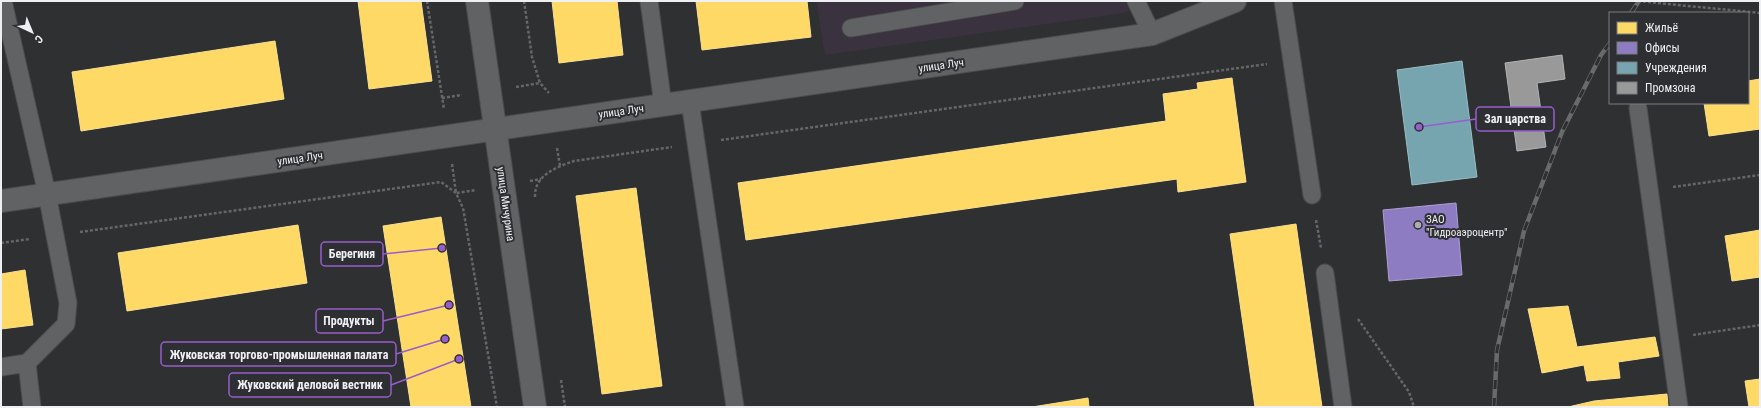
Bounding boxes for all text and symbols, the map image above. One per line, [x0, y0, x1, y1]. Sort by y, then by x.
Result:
north arrow [12, 12, 52, 52]
legend [1609, 12, 1749, 104]
text: Жильё [1645, 21, 1678, 35]
text: С [32, 32, 45, 46]
text: Офисы [1645, 41, 1680, 55]
street label: улица Луч [917, 56, 965, 75]
text: Учреждения [1645, 61, 1707, 75]
text: Промзона [1645, 81, 1696, 95]
street label: улица Луч [597, 102, 645, 121]
callout: Зал царства [1476, 107, 1554, 131]
text: Зал царства [1484, 112, 1546, 126]
street label: улица Луч [276, 149, 324, 168]
street label: улица Мичурина [494, 166, 517, 242]
place label: ЗАО "Гидроаэроцентр" [1426, 213, 1508, 239]
marker: ЗАО "Гидроаэроцентр" [1413, 220, 1423, 230]
callout: Берегиня [321, 242, 383, 266]
text: Берегиня [329, 247, 375, 261]
callout: Продукты [316, 309, 383, 333]
text: Продукты [323, 314, 375, 328]
callout: Жуковская торгово-промышленная палата [161, 342, 396, 366]
text: Жуковская торгово-промышленная палата [170, 348, 389, 362]
callout: Жуковский деловой вестник [229, 373, 391, 397]
text: Жуковский деловой вестник [237, 378, 383, 392]

